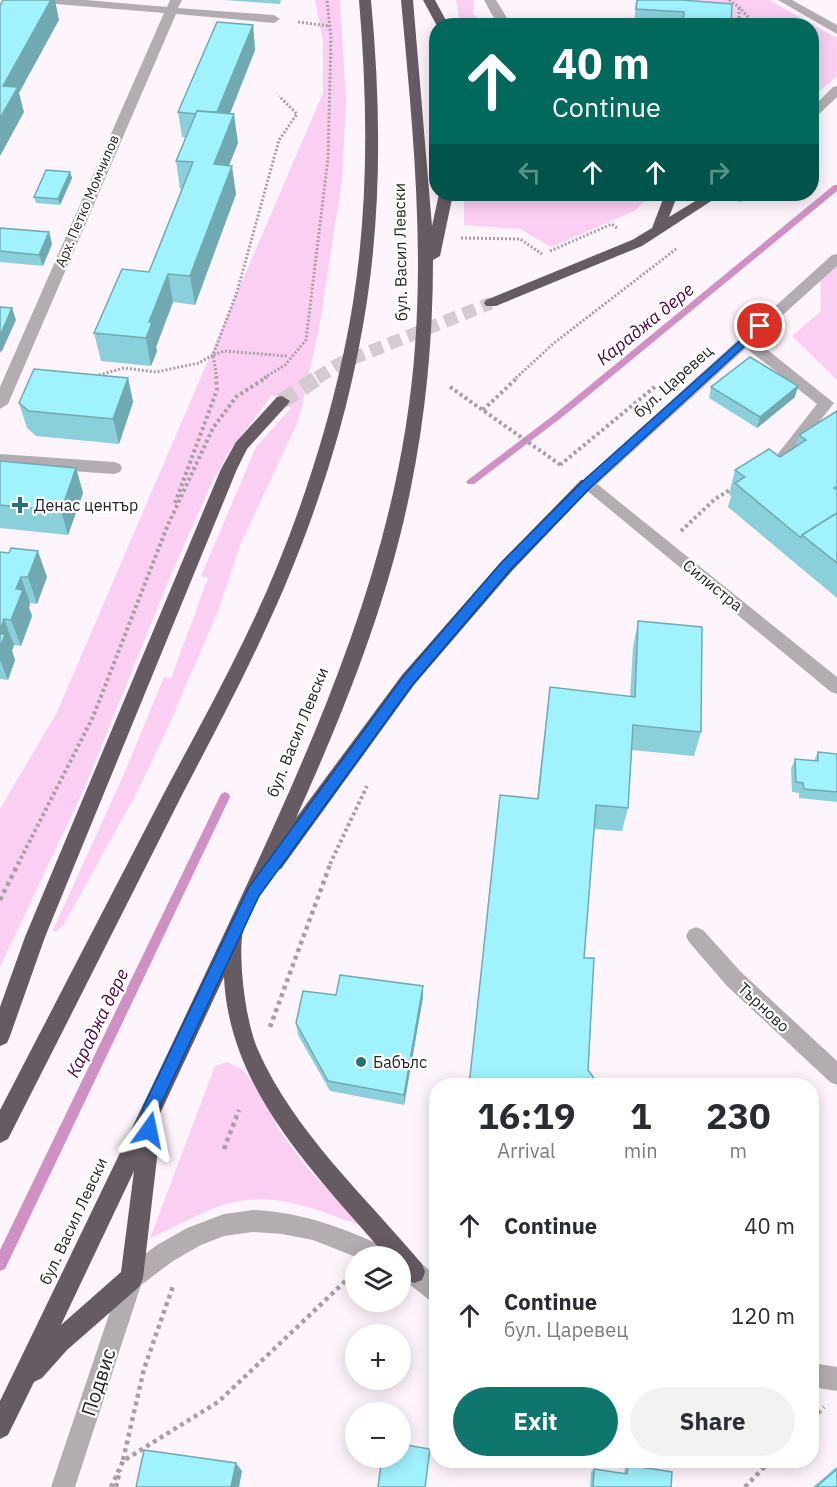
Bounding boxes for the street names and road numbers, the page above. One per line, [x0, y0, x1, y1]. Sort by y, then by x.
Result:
street label: Арх. Петко Момчилов [51, 132, 123, 270]
street label: бул. Васил Левски [389, 183, 411, 321]
street label: бул. Царевец [629, 340, 717, 422]
street label: Силистра [679, 555, 747, 615]
street label: бул. Васил Левски [262, 664, 332, 800]
street label: Търново [734, 978, 794, 1036]
street label: бул. Васил Левски [35, 1154, 111, 1288]
street label: Подвис [74, 1345, 122, 1419]

